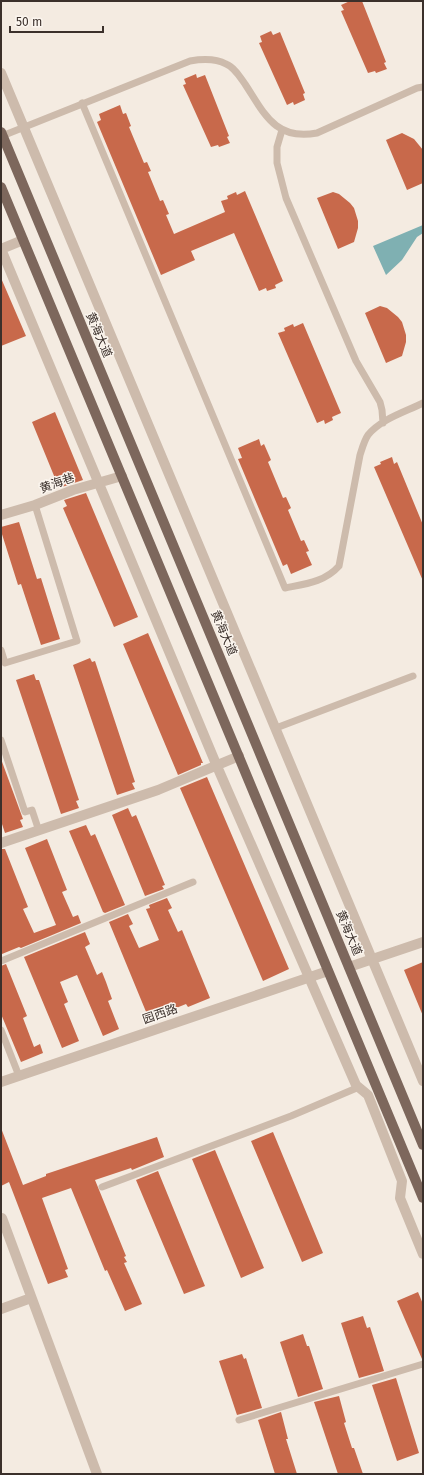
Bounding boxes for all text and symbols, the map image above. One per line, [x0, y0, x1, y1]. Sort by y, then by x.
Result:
scale bar [10, 8, 103, 34]
text: 50 m [16, 15, 42, 29]
street label: 黄海大道 [83, 310, 115, 360]
street label: 黄海巷 [38, 470, 76, 496]
street label: 黄海大道 [208, 608, 240, 658]
street label: 黄海大道 [333, 908, 365, 958]
street label: 园西路 [141, 1002, 179, 1026]

